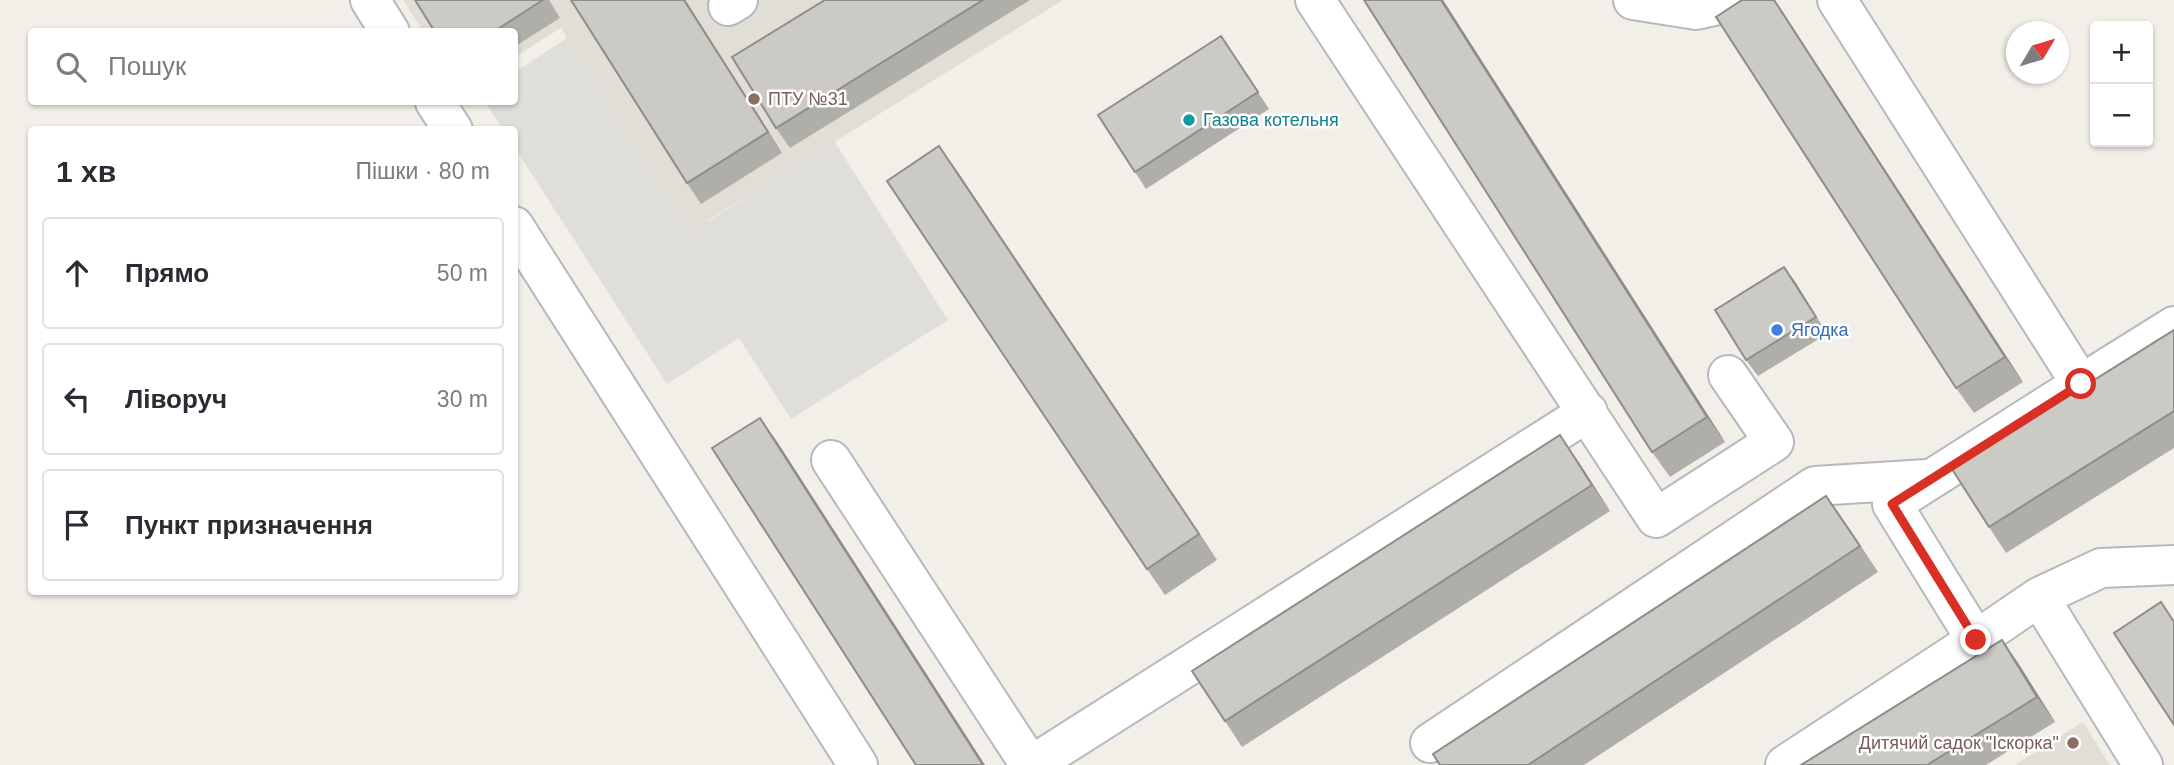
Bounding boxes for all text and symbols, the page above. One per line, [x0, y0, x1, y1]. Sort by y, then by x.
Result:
north arrow [2006, 21, 2069, 84]
map controls [2090, 21, 2153, 147]
button: + [2090, 21, 2153, 84]
search box [28, 28, 518, 105]
icon: search [52, 48, 90, 86]
text: Пошук [108, 51, 186, 81]
button: − [2090, 84, 2153, 147]
place label: ПТУ №31 [768, 89, 848, 109]
marker: ПТУ №31 [746, 91, 762, 107]
place label: Газова котельня [1203, 110, 1339, 130]
marker: Газова котельня [1181, 112, 1197, 128]
text: 1 хв [56, 155, 116, 188]
text: Пішки · 80 m [355, 158, 490, 184]
icon: ahead [58, 254, 96, 292]
text: Прямо [125, 258, 209, 288]
text: 50 m [437, 260, 488, 286]
place label: Ягодка [1791, 320, 1850, 340]
marker: Ягодка [1769, 322, 1785, 338]
route start [2065, 368, 2096, 399]
icon: left [58, 380, 96, 418]
text: Ліворуч [125, 384, 227, 414]
text: 30 m [437, 386, 488, 412]
icon: arrive [58, 506, 96, 544]
text: Пункт призначення [125, 510, 373, 540]
route end [1960, 624, 1991, 655]
place label: Дитячий садок "Іскорка" [1859, 733, 2059, 753]
marker: Дитячий садок "Іскорка" [2065, 735, 2081, 751]

